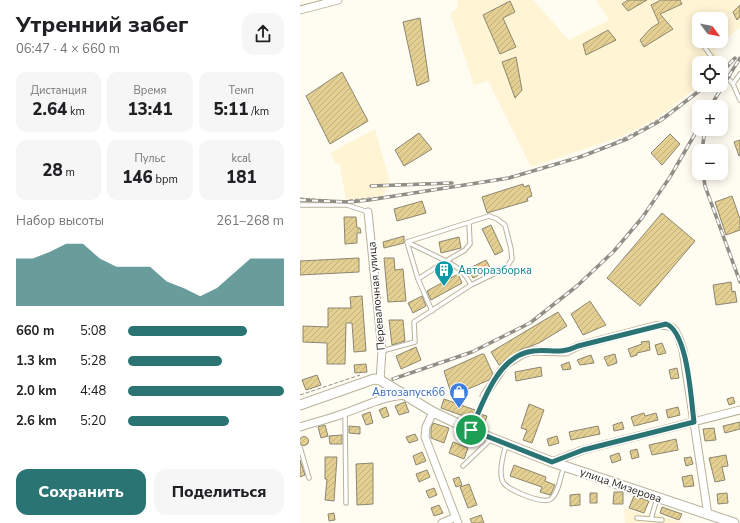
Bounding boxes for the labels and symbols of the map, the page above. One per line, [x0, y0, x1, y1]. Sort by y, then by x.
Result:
north arrow [692, 12, 728, 48]
street label: Перевалочная улица [364, 241, 389, 351]
building icon: Авторазборка [433, 259, 455, 287]
place label: Авторазборка [458, 263, 532, 278]
shop icon: Автозапуск66 [448, 381, 470, 409]
place label: Автозапуск66 [372, 385, 445, 400]
pin [454, 413, 488, 447]
street label: улица Мизерова [578, 464, 664, 506]

